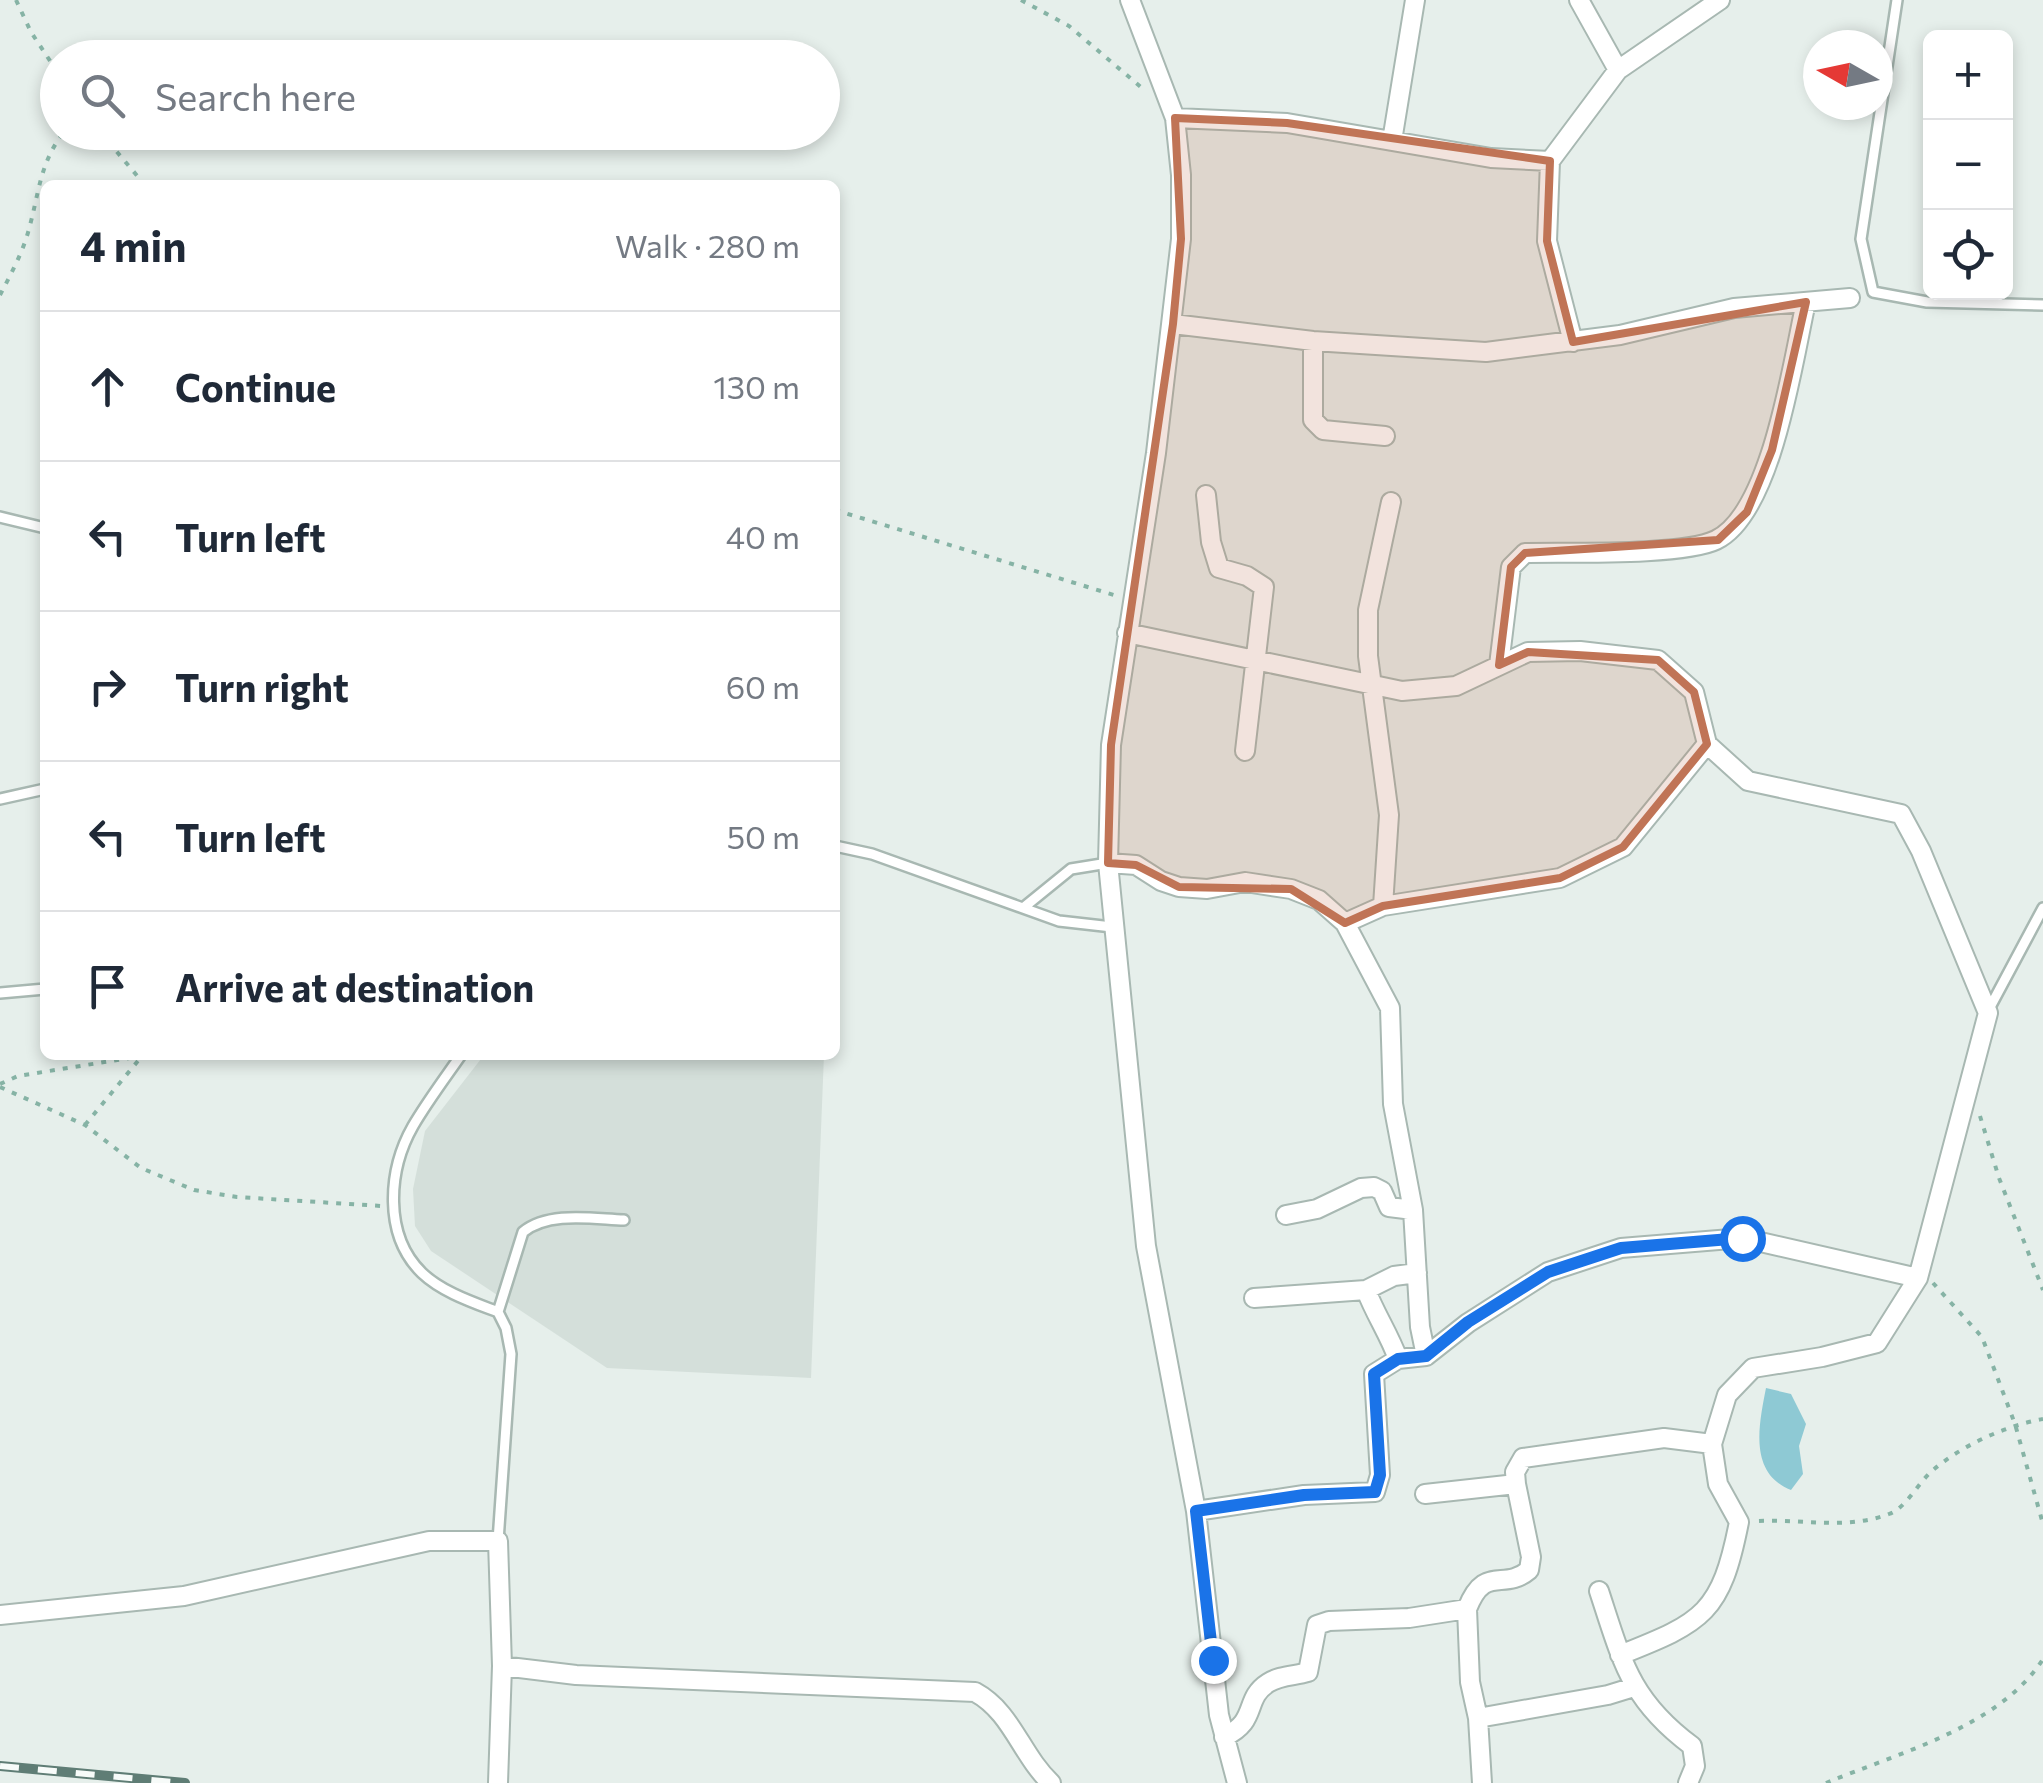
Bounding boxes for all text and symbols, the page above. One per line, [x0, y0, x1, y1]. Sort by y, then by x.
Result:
north arrow [1803, 30, 1893, 120]
map controls [1923, 30, 2013, 300]
button: + [1923, 30, 2013, 120]
search box [40, 40, 840, 150]
icon: search [75, 68, 130, 123]
text: Search here [155, 72, 356, 119]
button: − [1923, 120, 2013, 210]
button: locate [1923, 210, 2013, 300]
text: 4 min [80, 219, 186, 271]
text: Walk · 280 m [615, 225, 800, 265]
icon: ahead [80, 359, 135, 414]
text: Continue [175, 363, 336, 410]
text: 130 m [713, 366, 800, 406]
icon: left [80, 509, 135, 564]
text: Turn left [175, 513, 326, 560]
text: 40 m [726, 516, 800, 556]
icon: right [80, 659, 135, 714]
text: Turn right [175, 663, 349, 710]
text: 60 m [726, 666, 800, 706]
icon: left [80, 809, 135, 864]
text: Turn left [175, 813, 326, 860]
text: 50 m [727, 816, 800, 856]
icon: arrive [80, 959, 135, 1014]
text: Arrive at destination [175, 963, 534, 1010]
route start [1720, 1216, 1766, 1262]
route end [1191, 1638, 1237, 1684]

